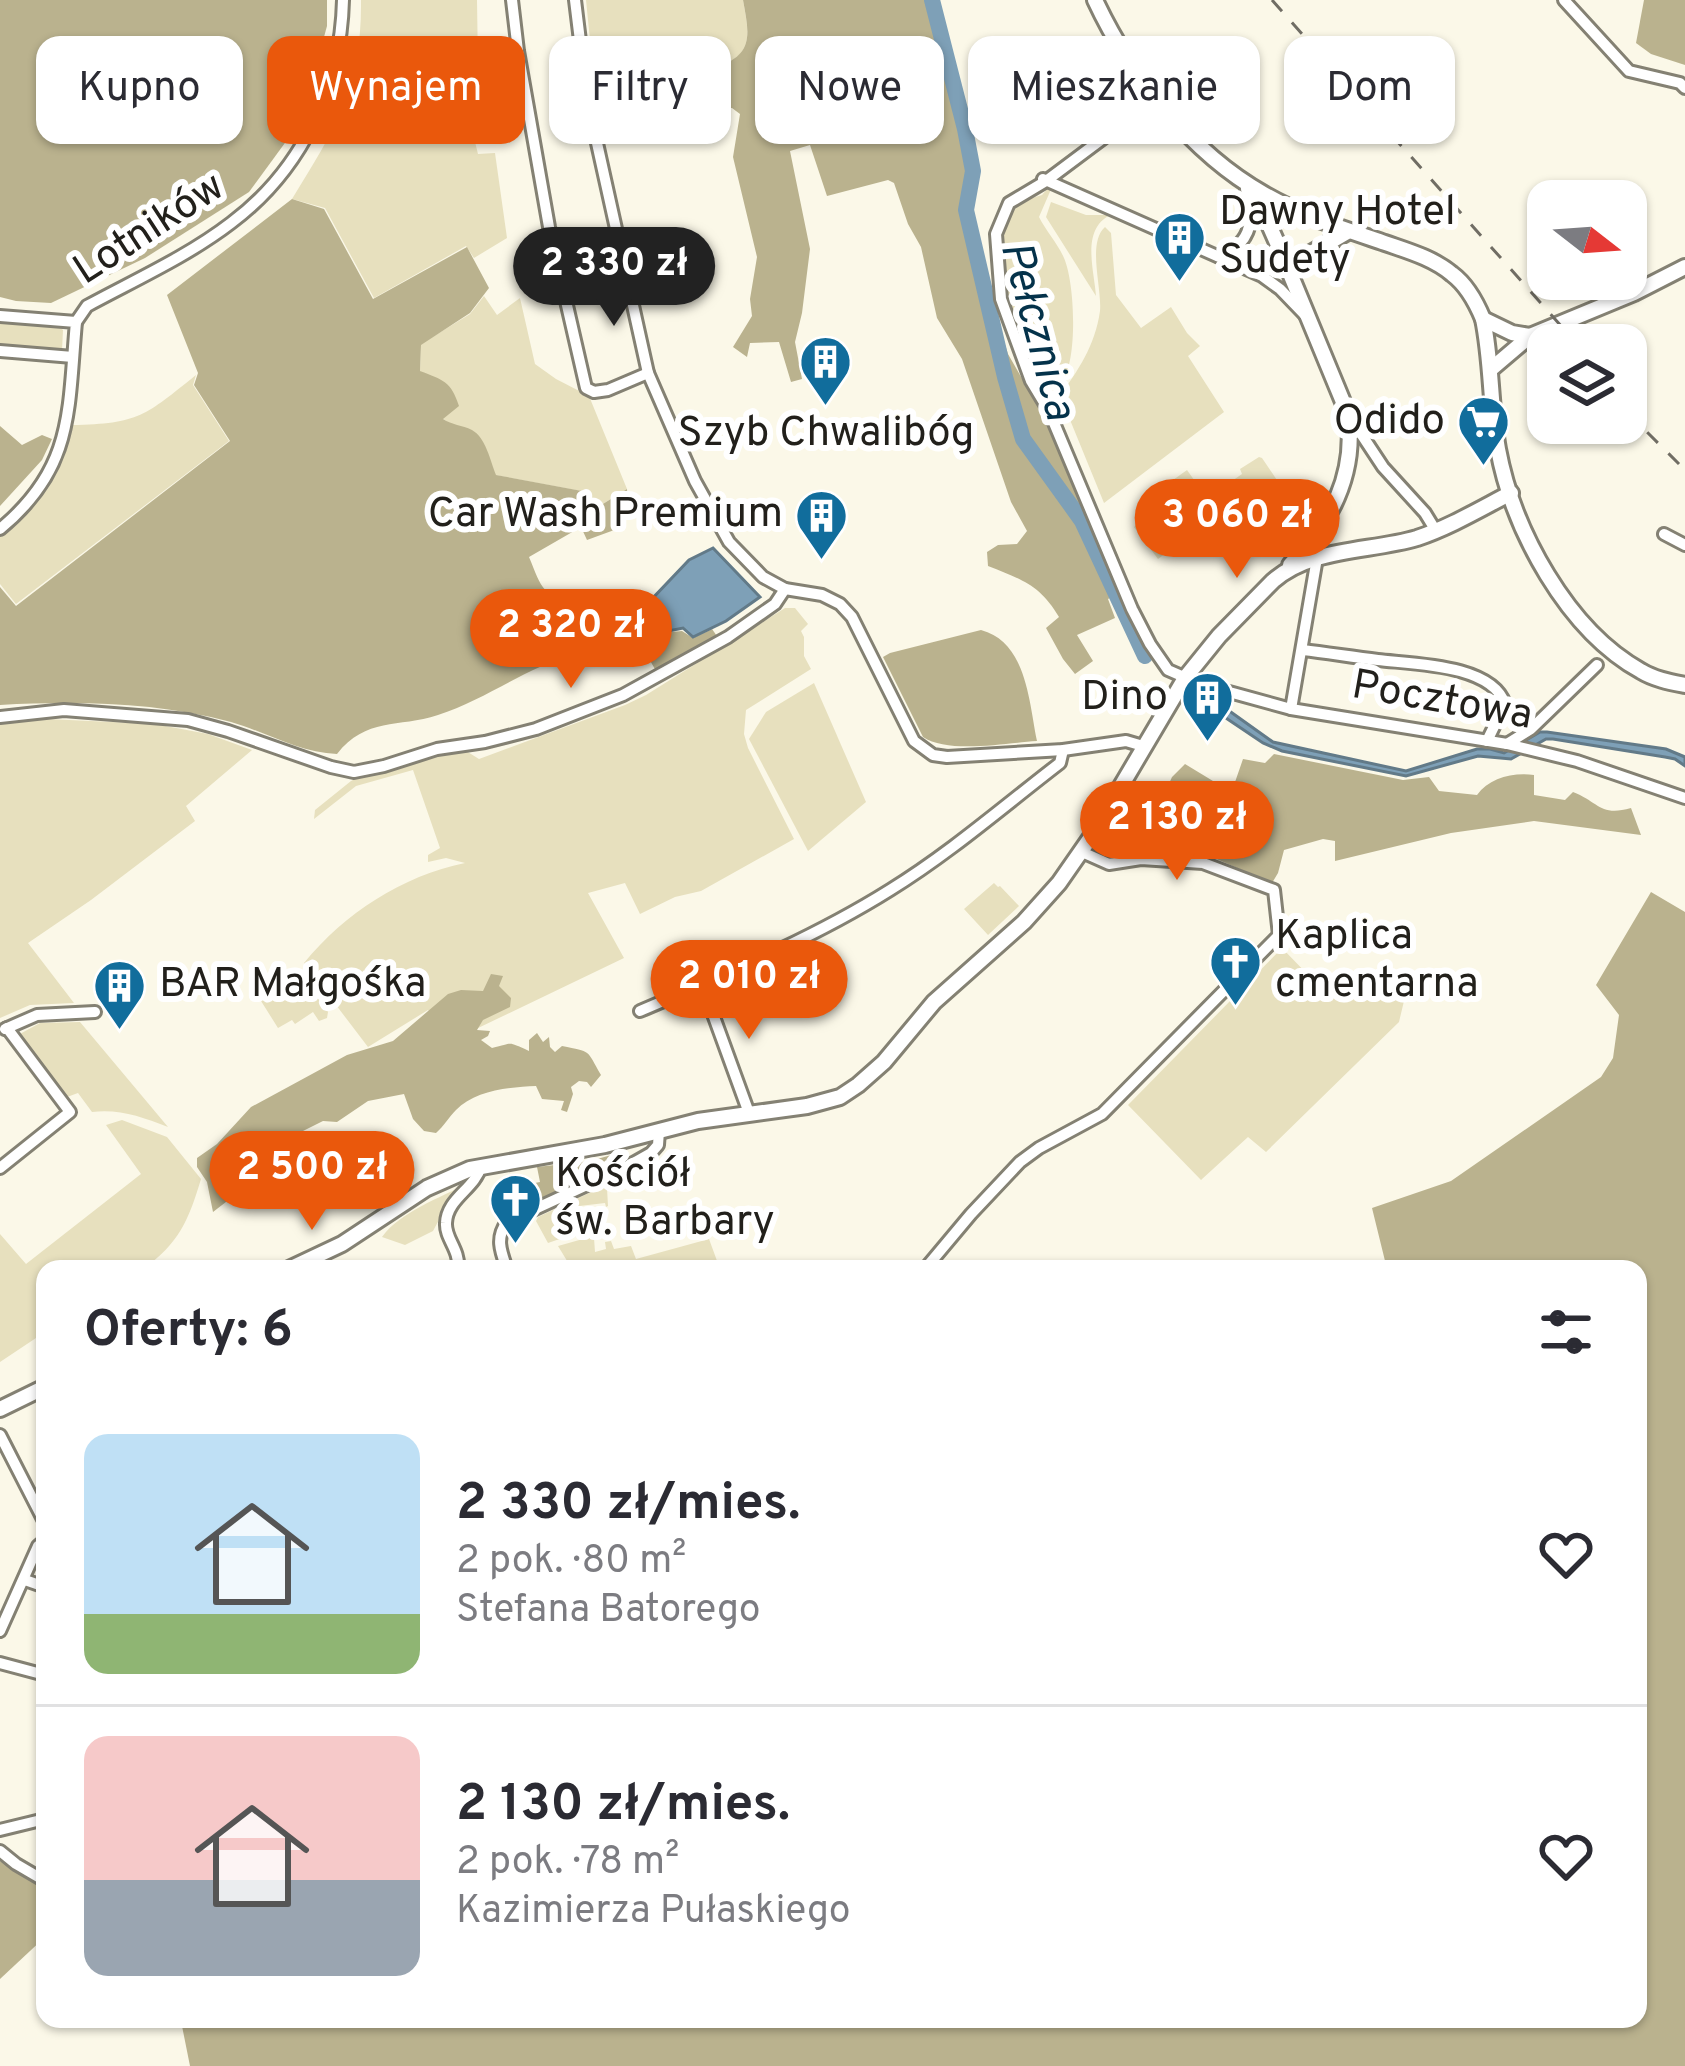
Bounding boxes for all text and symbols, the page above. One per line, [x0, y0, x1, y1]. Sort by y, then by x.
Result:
chip: Kupno [36, 36, 243, 144]
chip: Wynajem [267, 36, 525, 144]
chip: Filtry [549, 36, 731, 144]
chip: Nowe [755, 36, 944, 144]
chip: Mieszkanie [968, 36, 1260, 144]
chip: Dom [1284, 36, 1455, 144]
street label: Lotników [64, 162, 236, 298]
north arrow [1527, 180, 1647, 300]
map controls [1527, 180, 1647, 444]
place label: Dawny Hotel Sudety [1219, 187, 1456, 288]
building icon: Dawny Hotel Sudety [1152, 209, 1208, 283]
pin: 2 330 zł [490, 227, 738, 329]
water label: Pełcznica [985, 235, 1087, 428]
text: 2 330 zł [540, 241, 688, 290]
button: layers [1527, 324, 1647, 444]
building icon: Szyb Chwalibóg [798, 334, 854, 408]
supermarket icon: Odido [1456, 394, 1512, 468]
place label: Odido [1333, 396, 1445, 449]
place label: Szyb Chwalibóg [678, 408, 974, 461]
pin: 3 060 zł [1113, 479, 1361, 581]
building icon: Car Wash Premium [794, 487, 850, 561]
place label: Car Wash Premium [428, 489, 783, 542]
text: 3 060 zł [1162, 493, 1312, 542]
pin: 2 320 zł [447, 589, 695, 691]
text: 2 320 zł [497, 603, 645, 652]
street label: Pocztowa [1347, 660, 1537, 744]
building icon: Dino [1179, 670, 1235, 744]
place label: Dino [1081, 672, 1168, 725]
pin: 2 130 zł [1053, 781, 1301, 883]
text: 2 130 zł [1107, 795, 1247, 844]
place label: Kaplica cmentarna [1275, 911, 1479, 1012]
church icon: Kaplica cmentarna [1208, 933, 1264, 1007]
pin: 2 010 zł [625, 940, 873, 1042]
text: 2 010 zł [678, 954, 820, 1003]
building icon: BAR Małgośka [92, 957, 148, 1031]
place label: BAR Małgośka [159, 959, 426, 1012]
pin: 2 500 zł [188, 1131, 436, 1233]
text: 2 500 zł [236, 1145, 388, 1194]
place label: Kościół św. Barbary [555, 1149, 775, 1250]
church icon: Kościół św. Barbary [488, 1171, 544, 1245]
icon: filters [1533, 1299, 1599, 1365]
text: Oferty: 6 [84, 1300, 293, 1365]
text: 2 330 zł/mies. [456, 1473, 800, 1538]
icon: home [180, 1482, 324, 1626]
icon: heart [1533, 1521, 1599, 1587]
text: 2 pok. · 80 m² [456, 1538, 686, 1587]
text: Stefana Batorego [456, 1587, 760, 1636]
text: 2 130 zł/mies. [456, 1774, 790, 1839]
icon: home [180, 1784, 324, 1928]
icon: heart [1533, 1823, 1599, 1889]
text: 2 pok. · 78 m² [456, 1839, 679, 1888]
text: Kazimierza Pułaskiego [456, 1888, 851, 1937]

